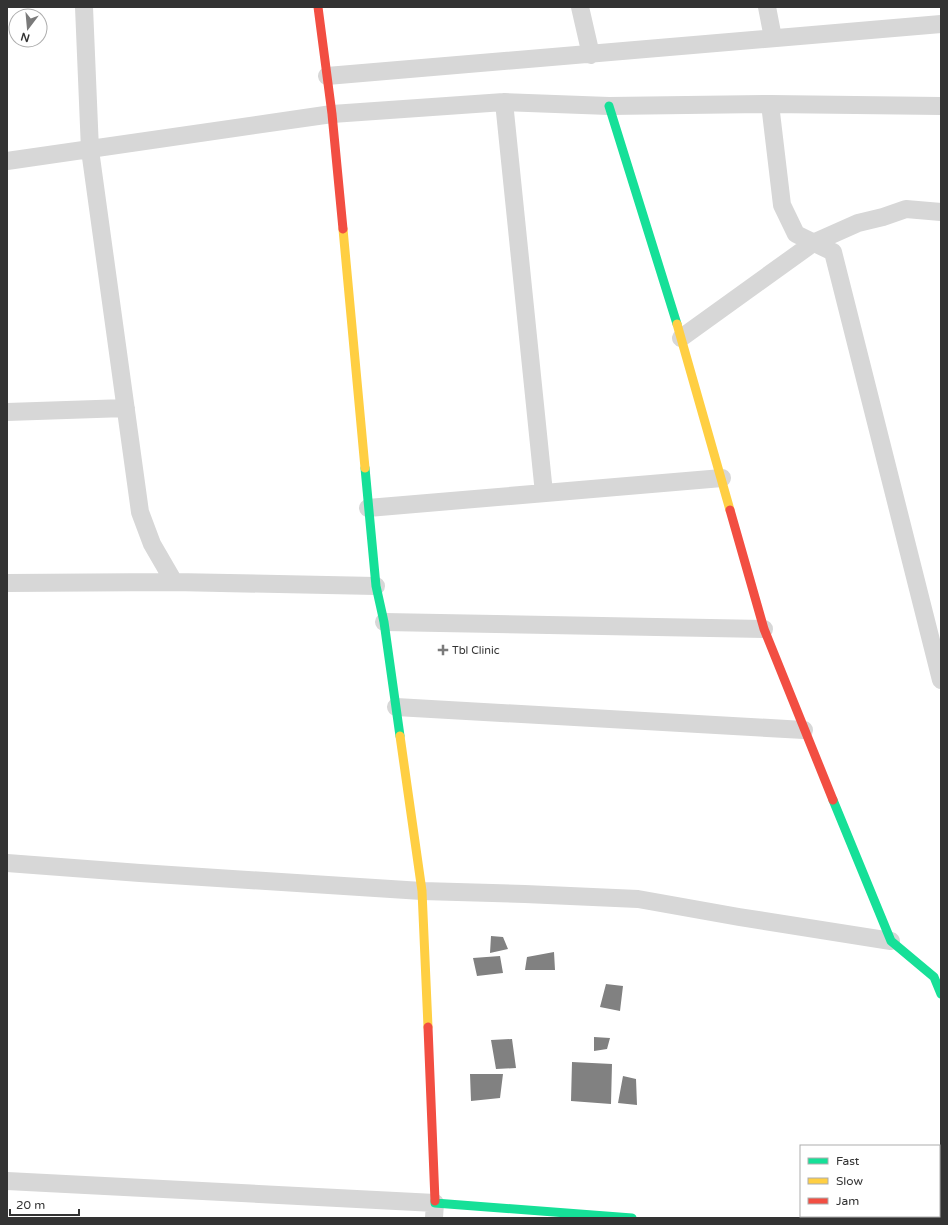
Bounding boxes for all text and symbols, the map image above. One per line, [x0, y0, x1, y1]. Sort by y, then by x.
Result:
north arrow [8, 8, 48, 48]
text: N [19, 30, 31, 45]
marker: Tbl Clinic [437, 644, 449, 656]
place label: Tbl Clinic [452, 644, 500, 657]
legend [800, 1145, 940, 1217]
text: Fast [836, 1154, 860, 1168]
text: Slow [836, 1174, 863, 1188]
scale bar [10, 1191, 79, 1217]
text: Jam [836, 1194, 859, 1208]
text: 20 m [16, 1198, 45, 1212]

